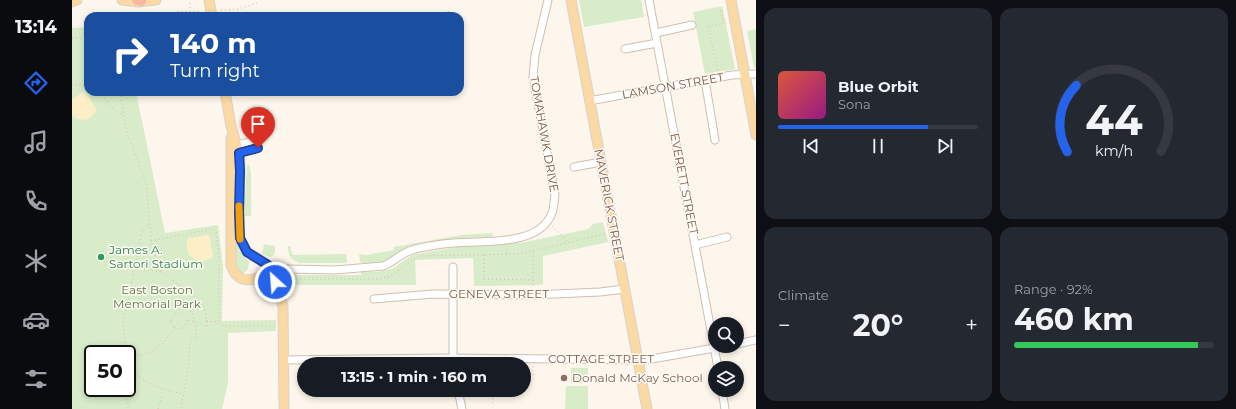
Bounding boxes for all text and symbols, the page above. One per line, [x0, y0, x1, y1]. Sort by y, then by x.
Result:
text: 13:14 [15, 16, 57, 38]
text: 140 m [170, 26, 257, 60]
icon: right [104, 28, 156, 80]
text: Turn right [170, 60, 260, 82]
icon: directions [22, 69, 50, 97]
street label: LAMSON STREET [621, 69, 725, 102]
street label: TOMAHAWK DRIVE [527, 75, 562, 193]
text: Blue Orbit [838, 77, 918, 96]
text: 44 [1085, 94, 1143, 144]
text: Sona [838, 96, 871, 112]
pin [241, 107, 275, 148]
icon: arrive [247, 113, 269, 135]
icon: music [22, 128, 50, 156]
street label: EVERETT STREET [667, 132, 702, 236]
icon: previous [800, 135, 822, 157]
icon: pause [867, 135, 889, 157]
icon: next [934, 135, 956, 157]
text: km/h [1095, 141, 1133, 159]
street label: MAVERICK STREET [591, 147, 628, 262]
icon: phone [22, 187, 50, 215]
place label: James A. Sartori Stadium [108, 242, 203, 271]
icon: climate [22, 247, 50, 275]
marker: James A. Sartori Stadium [96, 252, 106, 262]
position arrow [254, 261, 296, 303]
text: Range · 92% [1014, 281, 1093, 297]
park label: East Boston Memorial Park [113, 282, 202, 311]
street label: GENEVA STREET [449, 286, 549, 301]
text: Climate [778, 287, 829, 303]
text: 460 km [1014, 301, 1134, 338]
icon: car [22, 306, 50, 334]
text: 20° [853, 307, 903, 344]
text: − [778, 312, 791, 339]
text: + [965, 312, 978, 339]
map controls [708, 317, 744, 397]
button: search [708, 317, 744, 353]
speed limit sign: 50 [84, 345, 136, 397]
street label: COTTAGE STREET [548, 351, 654, 366]
button: layers [708, 361, 744, 397]
icon: filters [22, 365, 50, 393]
text: 13:15 · 1 min · 160 m [341, 367, 487, 386]
place label: Donald McKay School [572, 370, 703, 385]
marker: Donald McKay School [559, 373, 569, 383]

